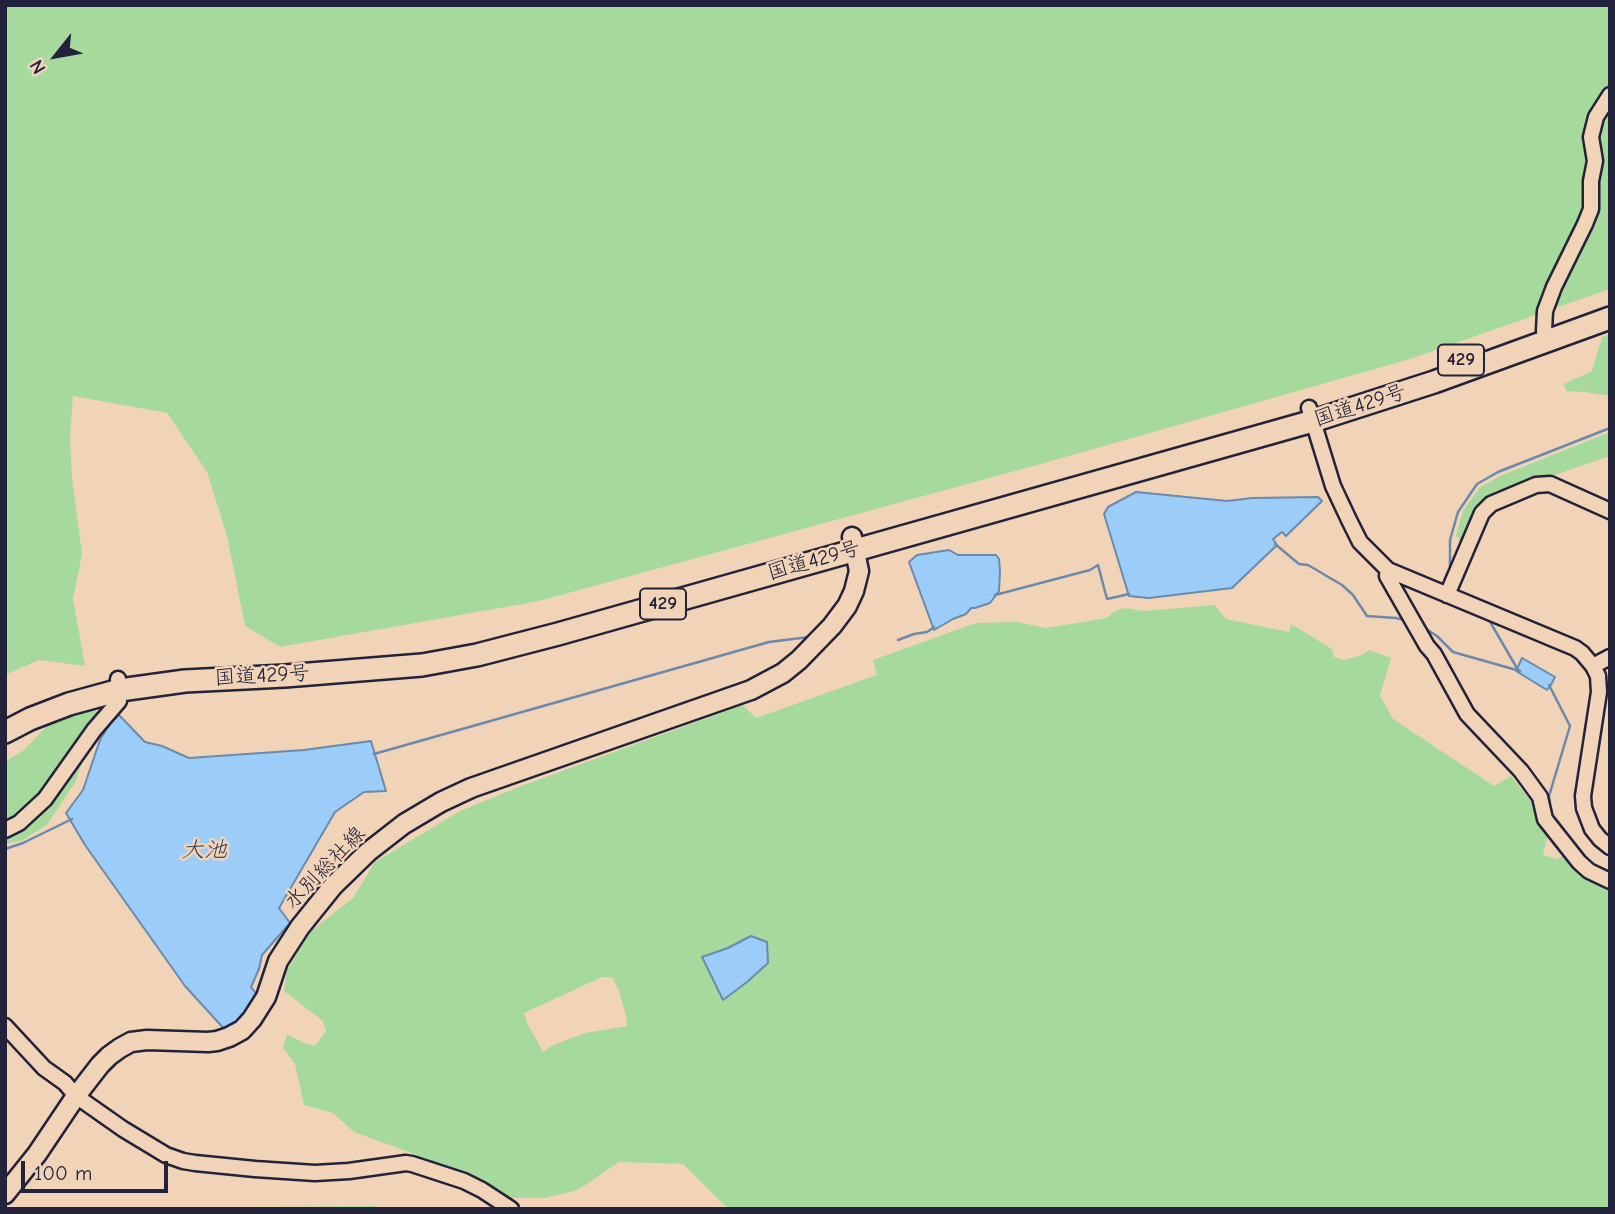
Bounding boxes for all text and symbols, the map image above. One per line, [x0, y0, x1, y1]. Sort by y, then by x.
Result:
north arrow [21, 21, 91, 91]
text: N [25, 56, 51, 78]
road number: 429 [1438, 344, 1484, 376]
street label: 国道429号 [1311, 379, 1409, 433]
street label: 国道429号 [765, 536, 863, 586]
road number: 429 [640, 589, 686, 620]
street label: 国道429号 [214, 661, 310, 691]
street label: 水別総社線 [279, 821, 371, 915]
water label: 大池 [181, 836, 227, 864]
scale bar [24, 1148, 172, 1192]
text: 100 m [34, 1161, 92, 1185]

